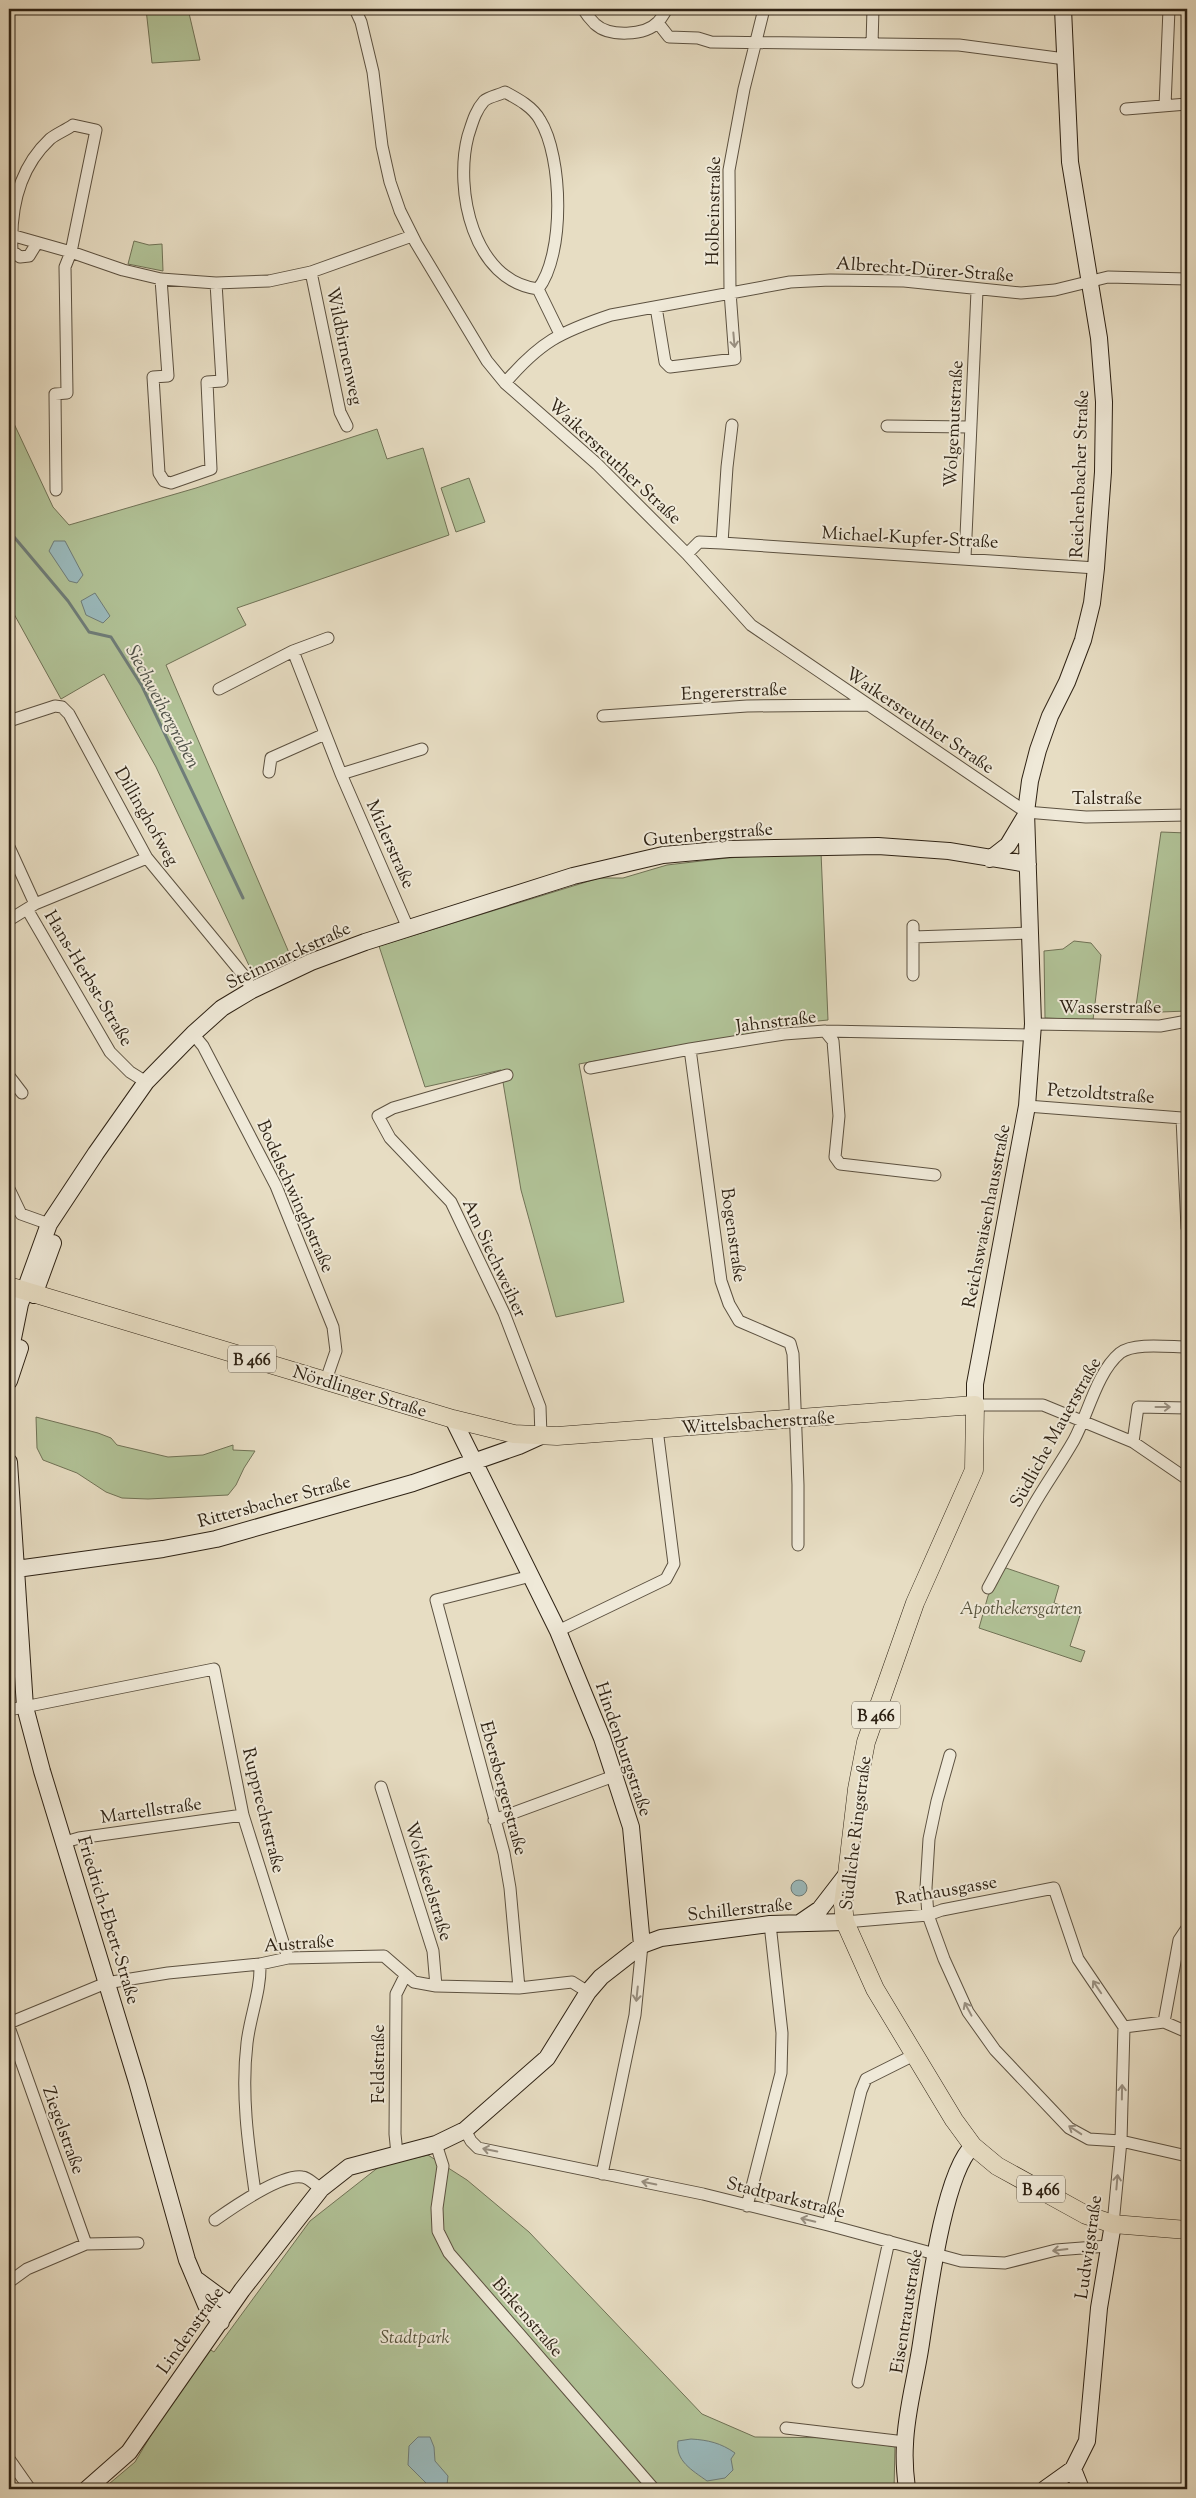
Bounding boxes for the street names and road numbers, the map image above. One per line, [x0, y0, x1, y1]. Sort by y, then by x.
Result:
street label: Holbeinstraße [701, 156, 729, 266]
street label: Albrecht-Dürer-Straße [835, 252, 1015, 290]
street label: Wildbirnenweg [318, 285, 368, 408]
street label: Wolgemutstraße [939, 360, 971, 488]
street label: Reichenbacher Straße [1065, 390, 1097, 559]
street label: Waikersreuther Straße [541, 393, 686, 532]
street label: Michael-Kupfer-Straße [821, 521, 999, 557]
street label: Waikersreuther Straße [839, 662, 999, 781]
street label: Engererstraße [680, 677, 788, 709]
street label: Dillinghofweg [106, 763, 184, 871]
street label: Talstraße [1072, 787, 1142, 813]
street label: Mizlerstraße [358, 796, 420, 893]
street label: Gutenbergstraße [642, 817, 774, 855]
street label: Hans-Herbst-Straße [36, 906, 138, 1052]
street label: Steinmarckstraße [222, 917, 355, 997]
street label: Wasserstraße [1059, 996, 1161, 1022]
street label: Jahnstraße [734, 1005, 818, 1041]
street label: Petzoldtstraße [1046, 1078, 1155, 1112]
street label: Bodelschwinghstraße [249, 1116, 340, 1277]
street label: Reichswaisenhausstraße [957, 1122, 1019, 1310]
street label: Bogenstraße [713, 1186, 752, 1284]
street label: Am Siechweiher [454, 1195, 532, 1323]
road number: B 466 [228, 1346, 276, 1372]
street label: Südliche Mauerstraße [1005, 1353, 1109, 1513]
street label: Nördlinger Straße [289, 1360, 430, 1426]
street label: Wittelsbacherstraße [680, 1406, 836, 1442]
street label: Rittersbacher Straße [195, 1470, 354, 1536]
street label: Hindenburgstraße [587, 1679, 657, 1820]
road number: B 466 [852, 1702, 900, 1728]
street label: Ebersbergerstraße [472, 1718, 532, 1859]
street label: Rupprechtstraße [234, 1745, 290, 1876]
street label: Südliche Ringstraße [835, 1755, 879, 1912]
street label: Martellstraße [99, 1792, 204, 1832]
street label: Wolfskeelstraße [397, 1819, 458, 1944]
street label: Friedrich-Ebert-Straße [69, 1833, 145, 2008]
street label: Rathausgasse [893, 1870, 999, 1914]
street label: Schillerstraße [686, 1893, 794, 1929]
street label: Austraße [263, 1930, 335, 1960]
street label: Feldstraße [367, 2024, 393, 2104]
street label: Ziegelstraße [34, 2083, 90, 2178]
street label: Stadtparkstraße [723, 2172, 848, 2226]
road number: B 466 [1017, 2176, 1065, 2202]
street label: Ludwigstraße [1070, 2194, 1110, 2301]
street label: Eisentrautstraße [885, 2247, 931, 2375]
street label: Birkenstraße [485, 2273, 568, 2364]
street label: Lindenstraße [152, 2282, 231, 2380]

